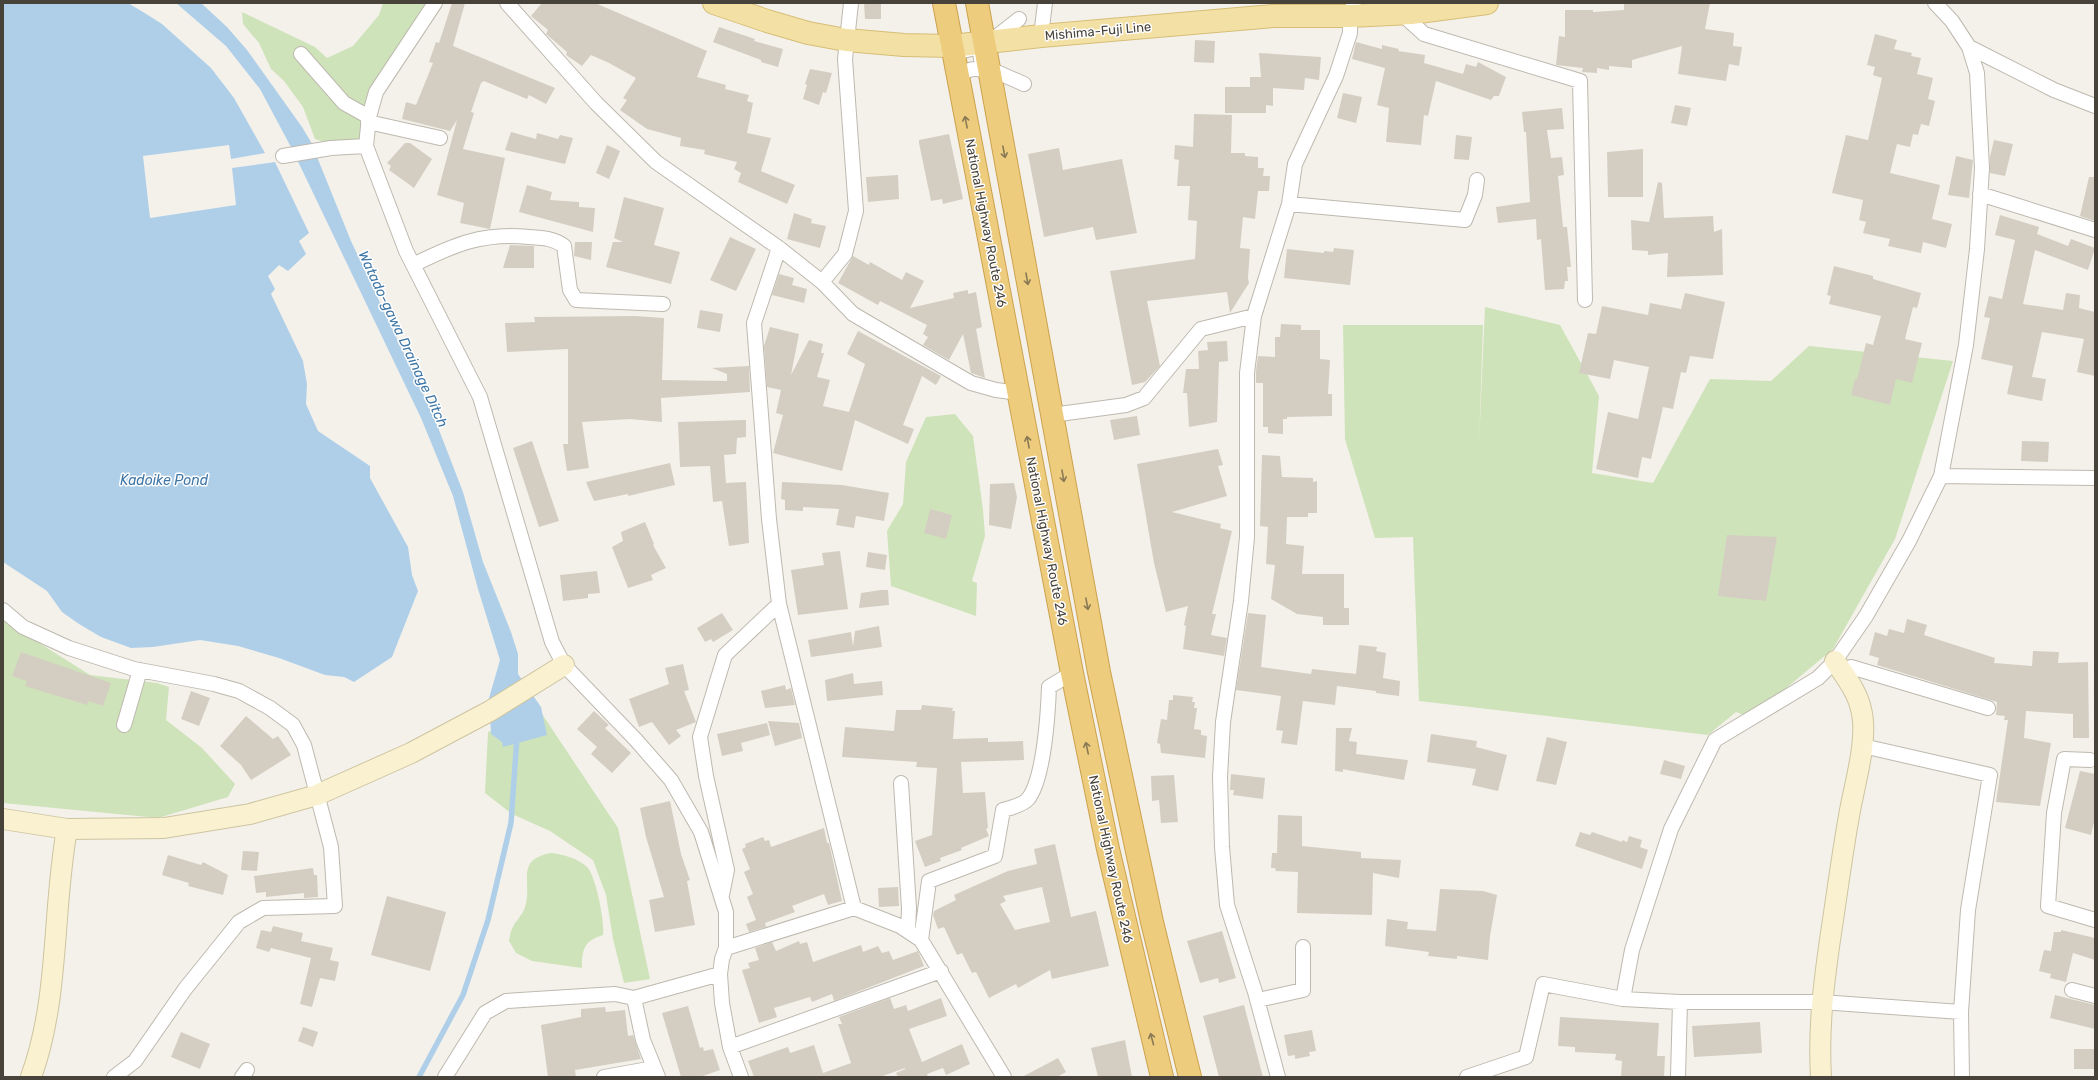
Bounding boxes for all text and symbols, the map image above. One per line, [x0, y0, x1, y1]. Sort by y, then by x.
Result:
street label: Mishima-Fuji Line [1044, 19, 1152, 43]
one-way arrow [962, 116, 970, 129]
street label: National Highway Route 246 [961, 138, 1010, 309]
one-way arrow [1000, 145, 1008, 158]
water label: Watado-gawa Drainage Ditch [355, 248, 451, 430]
one-way arrow [1024, 273, 1032, 286]
one-way arrow [1024, 436, 1032, 449]
street label: National Highway Route 246 [1022, 456, 1071, 627]
one-way arrow [1059, 469, 1067, 482]
water label: Kadoike Pond [120, 472, 209, 489]
one-way arrow [1083, 597, 1091, 610]
one-way arrow [1083, 742, 1091, 755]
street label: National Highway Route 246 [1085, 774, 1136, 945]
one-way arrow [1148, 1033, 1155, 1046]

